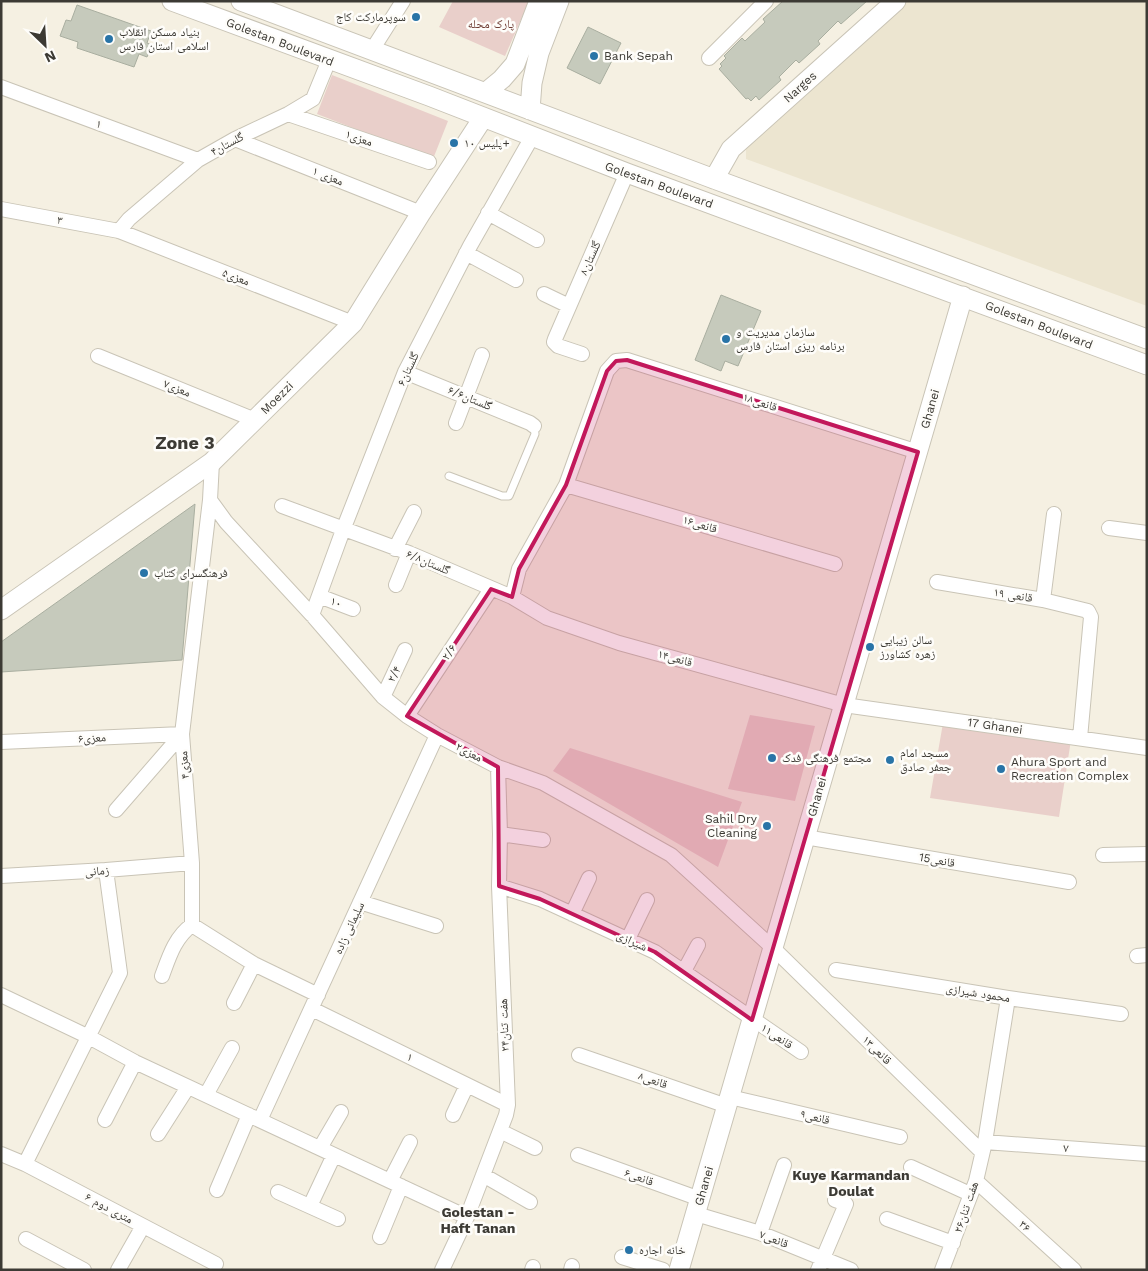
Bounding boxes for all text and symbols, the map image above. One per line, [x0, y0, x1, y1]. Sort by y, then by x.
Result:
place label: سوپرمارکت کاج [336, 10, 406, 24]
marker: سوپرمارکت کاج [410, 11, 422, 23]
street label: Golestan Boulevard [224, 15, 336, 69]
park label: پارک محله [468, 17, 515, 31]
north arrow [20, 20, 70, 70]
place label: بنیاد مسکن انقلاب اسلامی استان فارس [119, 25, 209, 53]
marker: بنیاد مسکن انقلاب اسلامی استان فارس [103, 33, 115, 45]
text: N [42, 47, 59, 66]
place label: Bank Sepah [604, 49, 673, 63]
marker: Bank Sepah [588, 50, 600, 62]
street label: Narges [781, 68, 819, 106]
street label: ۱ [94, 117, 104, 131]
street label: ۱معزی [343, 127, 375, 149]
street label: گلستان۴ [208, 129, 246, 159]
place label: پلیس ۱۰+ [464, 136, 510, 150]
marker: پلیس ۱۰+ [448, 137, 460, 149]
street label: Golestan Boulevard [603, 159, 715, 211]
street label: معزی ۱ [310, 163, 346, 189]
street label: ۳ [56, 213, 64, 227]
street label: گلستان۸ [576, 239, 604, 277]
street label: ۵معزی [220, 265, 252, 289]
street label: Golestan Boulevard [983, 298, 1095, 352]
place label: سازمان مدیریت و برنامه ریزی استان فارس [736, 325, 845, 353]
marker: سازمان مدیریت و برنامه ریزی استان فارس [720, 333, 732, 345]
street label: گلستان۶ [394, 350, 422, 388]
street label: ۷معزی [161, 376, 193, 400]
street label: Moezzi [258, 379, 296, 417]
street label: ۶/۶گلستان [446, 383, 494, 413]
street label: Ghanei [918, 388, 942, 430]
street label: ۱۸قانعی [741, 390, 779, 414]
district label: Zone 3 [155, 432, 215, 453]
street label: ۱۶قانعی [681, 512, 719, 536]
street label: ۶/۸گلستان [404, 547, 452, 577]
place label: فرهنگسرای کتاب [154, 566, 228, 580]
marker: فرهنگسرای کتاب [138, 567, 150, 579]
street label: قانعی ۱۹ [992, 585, 1034, 605]
street label: ۱۰ [329, 594, 343, 610]
place label: سالن زیبایی زهره کشاورز [879, 633, 936, 661]
street label: ۲/۶ [439, 641, 459, 663]
marker: سالن زیبایی زهره کشاورز [864, 641, 876, 653]
street label: ۱۴قانعی [656, 647, 694, 669]
street label: ۲/۴ [384, 664, 404, 684]
street label: 17 Ghanei [966, 715, 1024, 737]
street label: ۶معزی [78, 730, 106, 746]
street label: ۲معزی [453, 739, 485, 765]
place label: مسجد امام جعفر صادق [900, 746, 952, 774]
street label: ۴معزی [176, 750, 192, 780]
place label: مجتمع فرهنگی فدک [782, 751, 871, 765]
marker: مجتمع فرهنگی فدک [766, 752, 778, 764]
marker: مسجد امام جعفر صادق [884, 754, 896, 766]
place label: Ahura Sport and Recreation Complex [1011, 755, 1129, 783]
marker: Ahura Sport and Recreation Complex [995, 763, 1007, 775]
street label: Ghanei [805, 776, 829, 818]
place label: Sahil Dry Cleaning [705, 812, 758, 840]
marker: Sahil Dry Cleaning [761, 820, 773, 832]
street label: 15قانعی [918, 850, 956, 870]
street label: زمانی [84, 863, 110, 879]
street label: سلیمانی زاده [331, 900, 367, 956]
street label: شیرازی [614, 928, 650, 954]
street label: محمود شیرازی [945, 981, 1011, 1005]
street label: هفت تنان۲۴ [496, 998, 512, 1052]
street label: ۱۱قانعی [758, 1020, 796, 1052]
street label: ۱۳قانعی [859, 1033, 895, 1067]
street label: ۱ [405, 1050, 415, 1064]
street label: ۸قانعی [637, 1069, 669, 1091]
street label: ۹قانعی [799, 1107, 831, 1127]
street label: ۷ [1063, 1141, 1070, 1155]
street label: ۶قانعی [623, 1165, 655, 1189]
street label: Ghanei [692, 1165, 716, 1207]
district label: Kuye Karmandan Doulat [792, 1167, 910, 1199]
street label: هفت تنان۲۶ [951, 1180, 981, 1234]
street label: ۶ متری دوم [82, 1190, 135, 1227]
district label: Golestan - Haft Tanan [440, 1204, 516, 1236]
street label: ۳۶ [1016, 1217, 1034, 1235]
street label: ۷قانعی [757, 1227, 791, 1251]
place label: خانه اجاره [639, 1243, 686, 1257]
marker: خانه اجاره [623, 1244, 635, 1256]

